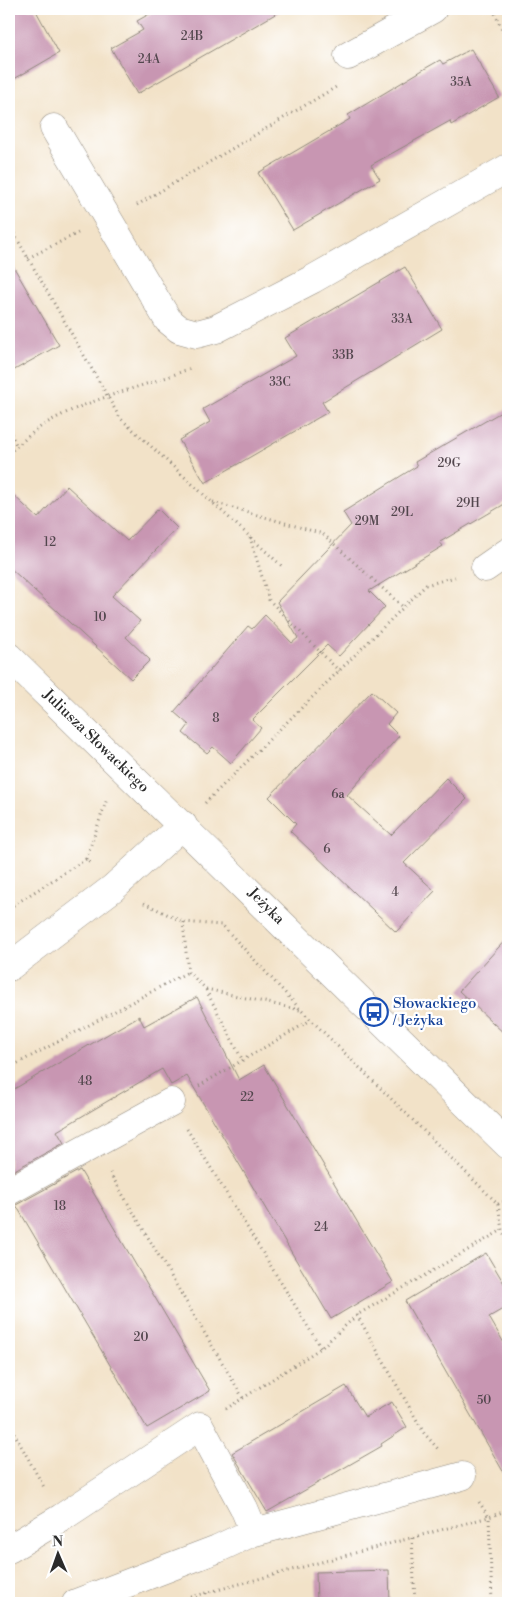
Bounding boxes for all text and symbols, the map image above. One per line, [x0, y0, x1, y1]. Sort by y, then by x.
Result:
house number: 24B [181, 29, 203, 44]
house number: 24A [138, 52, 161, 67]
house number: 35A [450, 75, 473, 90]
house number: 33A [391, 312, 414, 327]
house number: 33B [332, 348, 354, 363]
house number: 33C [269, 375, 291, 390]
house number: 29G [438, 456, 461, 471]
house number: 29H [456, 496, 480, 511]
house number: 29L [391, 505, 413, 520]
house number: 29M [355, 514, 380, 529]
house number: 12 [44, 535, 56, 550]
house number: 10 [94, 610, 106, 625]
street label: Juliusza Słowackiego [38, 685, 153, 797]
house number: 8 [212, 711, 220, 726]
house number: 6a [331, 787, 346, 802]
house number: 6 [323, 842, 331, 857]
street label: Jeżyka [243, 883, 289, 929]
house number: 4 [391, 885, 399, 900]
place label: Słowackiego / Jeżyka [392, 994, 476, 1030]
bus stop icon: Słowackiego / Jeżyka [359, 997, 389, 1027]
house number: 48 [78, 1074, 92, 1089]
house number: 22 [240, 1090, 254, 1105]
house number: 18 [54, 1199, 66, 1214]
house number: 24 [314, 1220, 328, 1235]
house number: 20 [134, 1330, 148, 1345]
house number: 50 [477, 1393, 491, 1408]
north arrow [32, 1530, 82, 1580]
text: N [52, 1533, 63, 1551]

